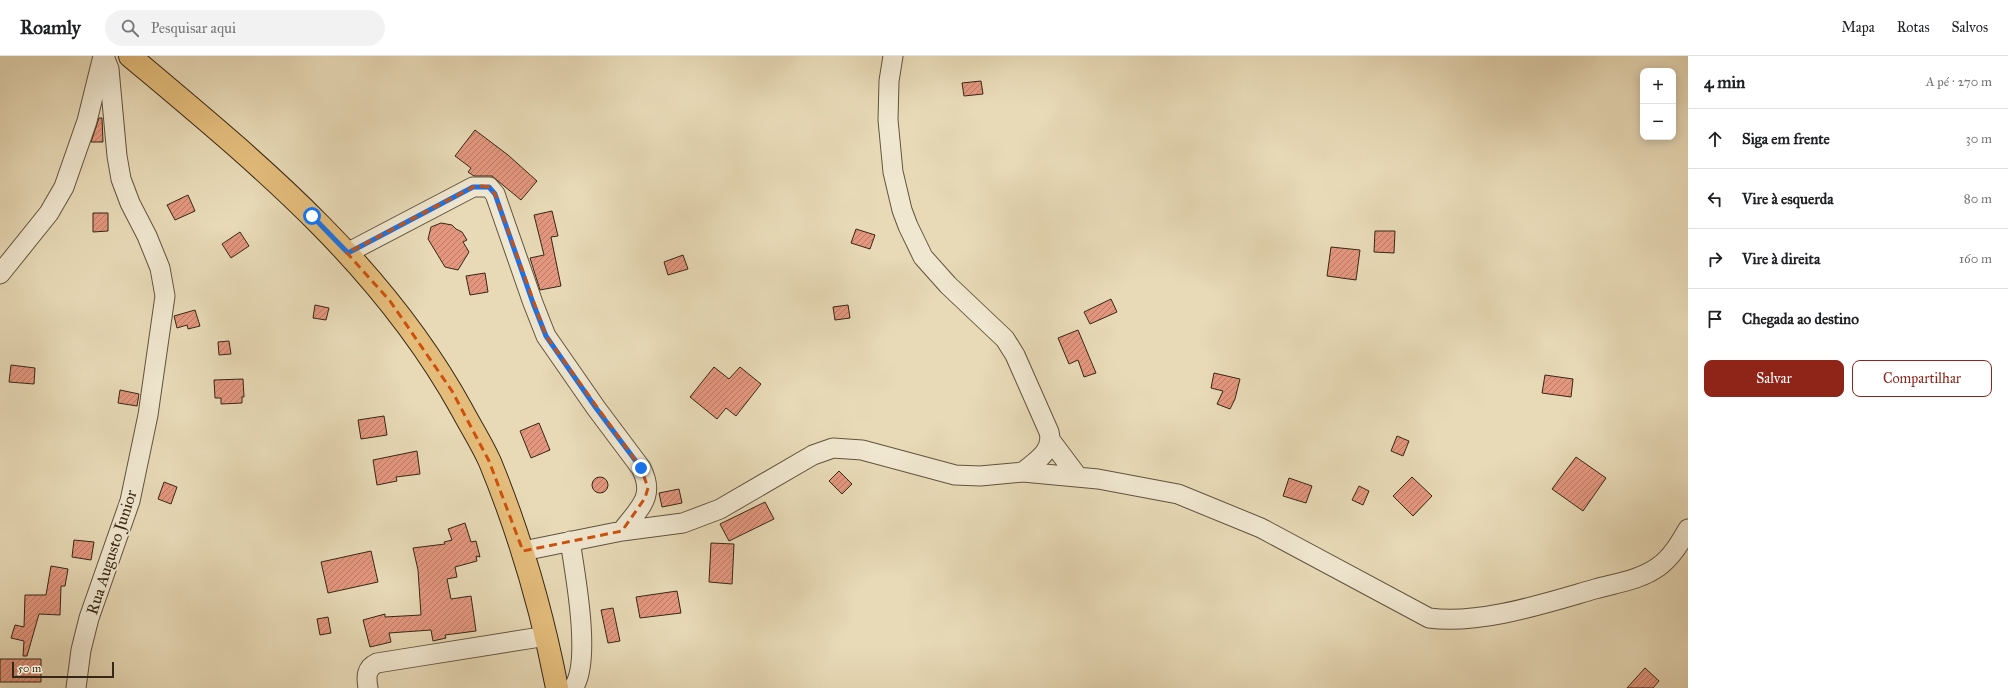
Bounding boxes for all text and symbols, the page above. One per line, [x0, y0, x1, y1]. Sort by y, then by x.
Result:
search box [105, 10, 385, 46]
text: Roamly [20, 16, 81, 39]
icon: search [119, 17, 141, 39]
text: Pesquisar aqui [151, 19, 236, 37]
text: Mapa [1841, 19, 1875, 36]
text: Rotas [1897, 19, 1930, 36]
text: Salvos [1952, 19, 1988, 36]
map controls [1640, 68, 1676, 140]
button: + [1640, 68, 1676, 104]
text: 4 min [1704, 72, 1745, 93]
text: A pé · 270 m [1926, 74, 1992, 90]
button: − [1640, 104, 1676, 140]
icon: ahead [1704, 128, 1726, 150]
text: Siga em frente [1742, 130, 1830, 148]
text: 30 m [1966, 131, 1992, 147]
icon: left [1704, 188, 1726, 210]
text: Vire à esquerda [1742, 190, 1834, 208]
text: 80 m [1964, 191, 1992, 207]
route start [303, 207, 321, 225]
icon: right [1704, 248, 1726, 270]
text: Vire à direita [1742, 250, 1820, 268]
text: 160 m [1959, 251, 1992, 267]
icon: arrive [1704, 308, 1726, 330]
text: Chegada ao destino [1742, 310, 1859, 328]
button: Salvar [1704, 360, 1844, 397]
button: Compartilhar [1852, 360, 1992, 397]
route end [632, 459, 650, 477]
street label: Rua Augusto Junior [82, 487, 142, 617]
scale bar [12, 660, 114, 679]
text: 50 m [18, 662, 41, 675]

